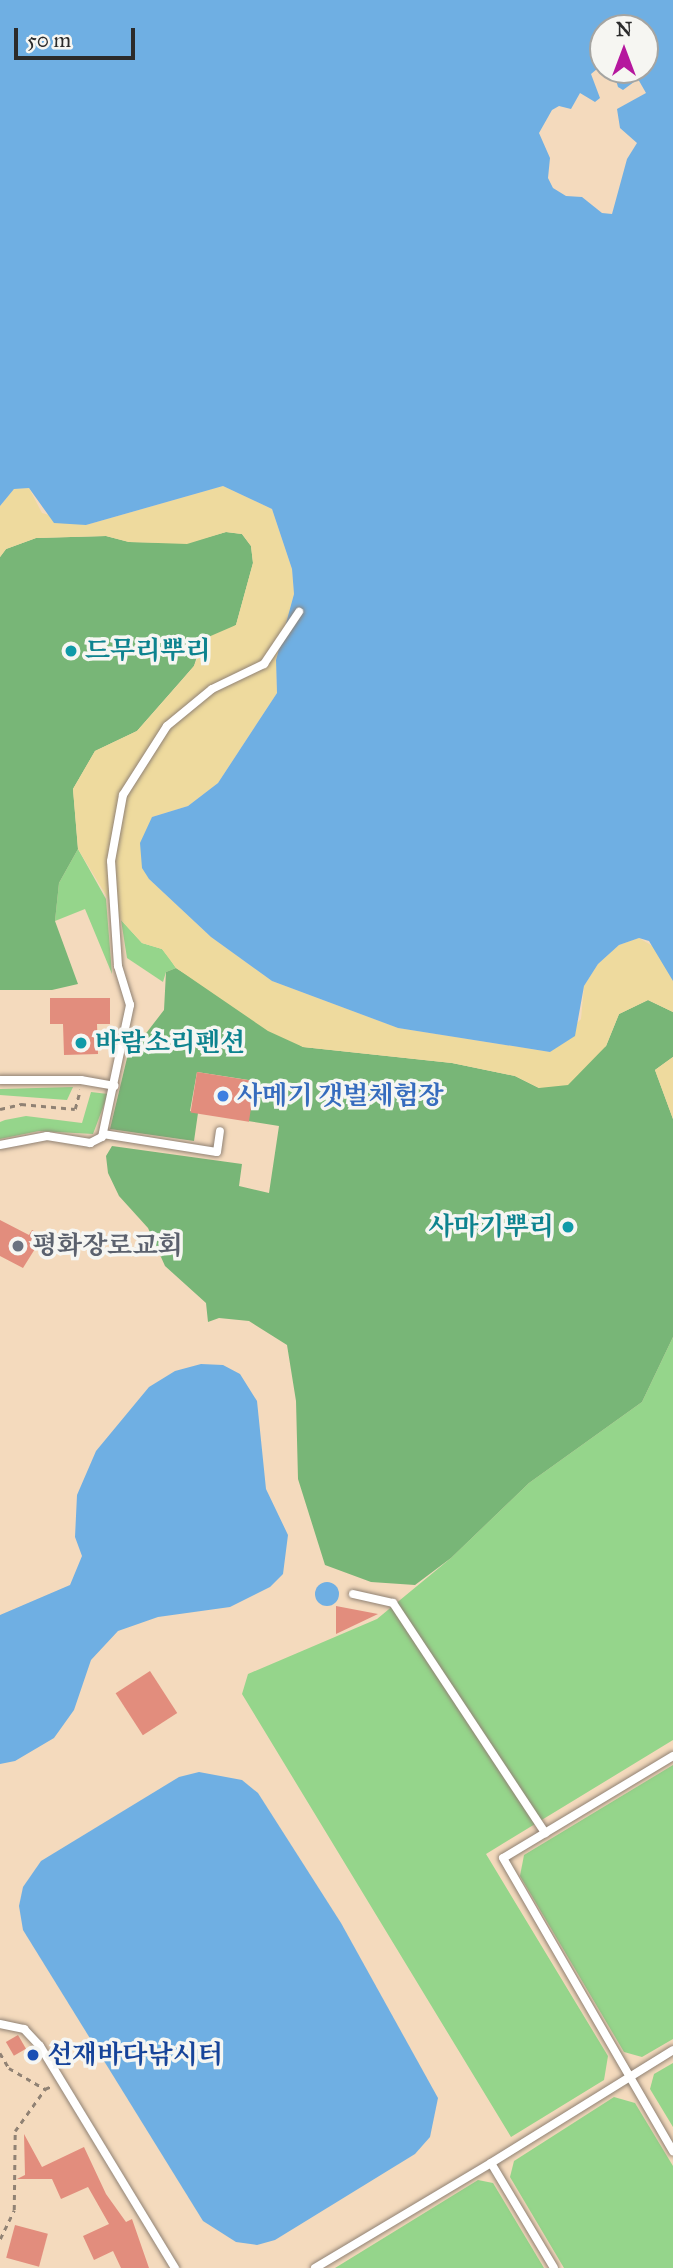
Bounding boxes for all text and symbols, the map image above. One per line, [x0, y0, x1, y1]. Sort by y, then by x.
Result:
scale bar [18, 14, 138, 58]
north arrow [589, 14, 659, 84]
text: N [616, 18, 632, 41]
text: 50 m [27, 27, 71, 53]
place label: 드무리뿌리 [85, 635, 211, 667]
marker: 드무리뿌리 [63, 643, 79, 659]
place label: 바람소리펜션 [95, 1027, 246, 1059]
marker: 바람소리펜션 [73, 1035, 89, 1051]
place label: 사메기 갯벌체험장 [237, 1080, 444, 1112]
marker: 사메기 갯벌체험장 [215, 1088, 231, 1104]
place label: 사마기뿌리 [428, 1211, 554, 1243]
marker: 사마기뿌리 [560, 1219, 576, 1235]
place label: 평화장로교회 [32, 1230, 183, 1262]
marker: 평화장로교회 [10, 1238, 26, 1254]
place label: 선재바다낚시터 [47, 2039, 223, 2071]
marker: 선재바다낚시터 [25, 2047, 41, 2063]

